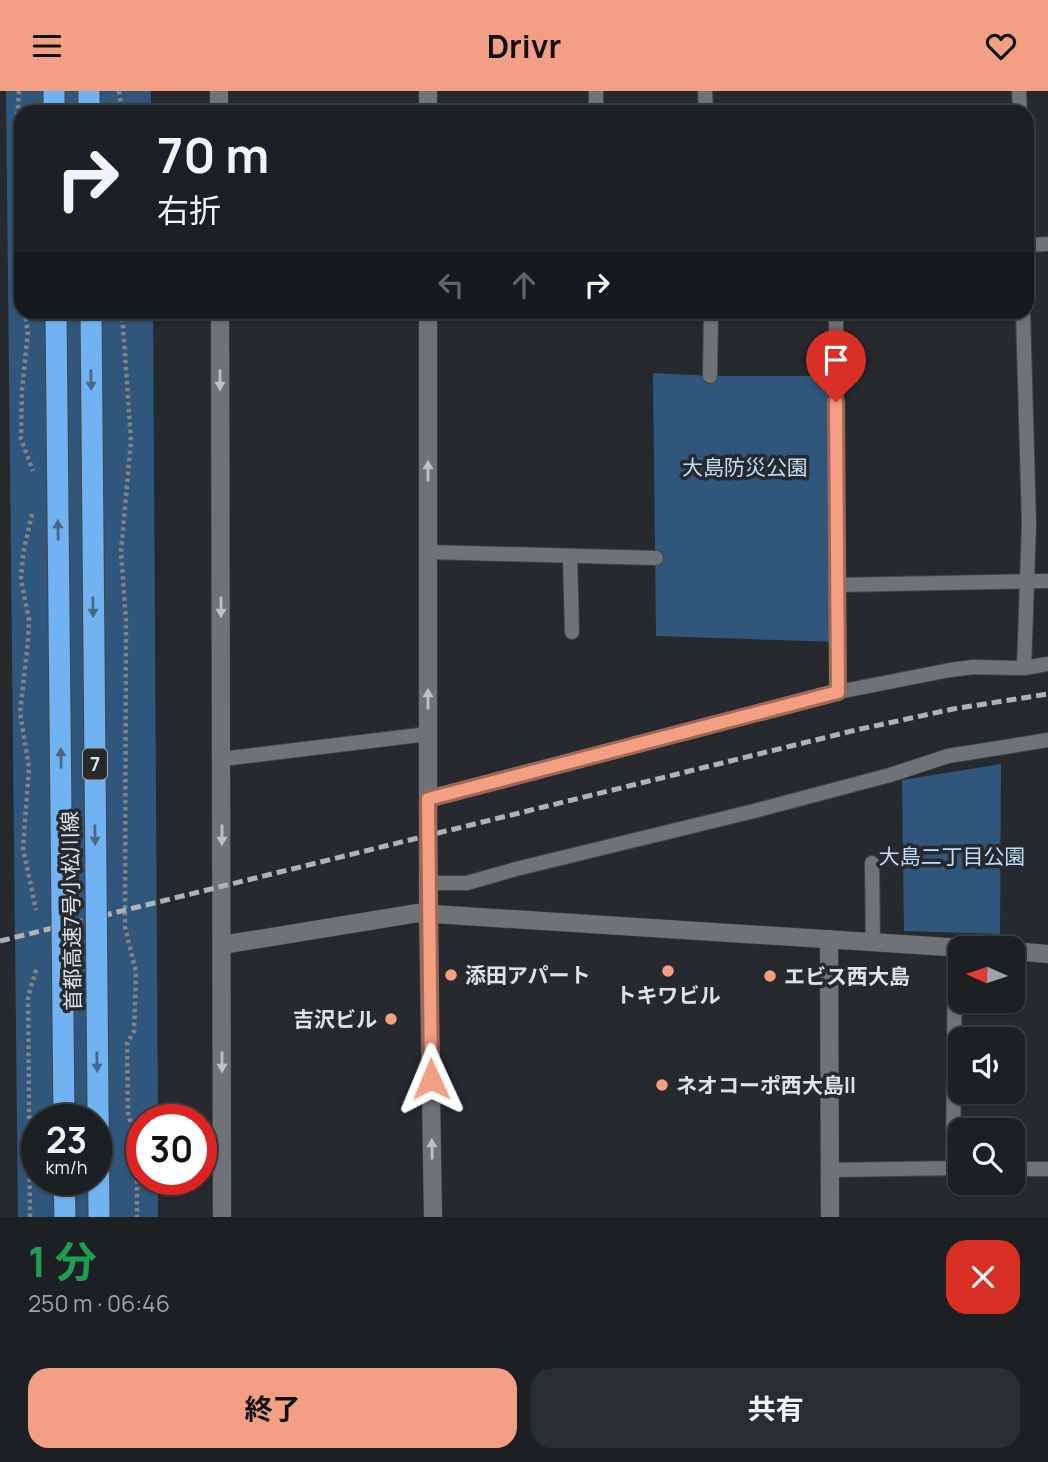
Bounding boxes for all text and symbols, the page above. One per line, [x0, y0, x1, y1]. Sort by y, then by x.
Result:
text: Drivr [487, 24, 561, 68]
icon: menu [28, 27, 66, 65]
icon: heart [982, 27, 1020, 65]
text: 70 m [157, 121, 269, 188]
icon: right [42, 133, 133, 224]
text: 右折 [157, 188, 221, 232]
icon: left [432, 266, 470, 304]
icon: ahead [505, 266, 543, 304]
icon: right [578, 266, 616, 304]
pin [806, 330, 866, 402]
icon: arrive [817, 341, 855, 379]
one-way arrow [85, 369, 97, 391]
one-way arrow [214, 369, 226, 391]
park label: 大島防災公園 [682, 453, 808, 481]
one-way arrow [422, 460, 434, 482]
one-way arrow [53, 519, 64, 541]
one-way arrow [87, 596, 99, 618]
one-way arrow [215, 596, 227, 618]
one-way arrow [422, 687, 434, 709]
one-way arrow [55, 747, 67, 769]
road number: 7 [83, 749, 107, 779]
street label: 首都高速7号小松川線 [55, 811, 87, 1011]
one-way arrow [89, 824, 101, 846]
one-way arrow [216, 824, 228, 846]
park label: 大島二丁目公園 [879, 842, 1026, 870]
north arrow [948, 936, 1026, 1013]
map controls [948, 936, 1025, 1195]
place label: 添田アパート [465, 961, 591, 989]
place label: エビス西大島 [784, 962, 910, 990]
marker: トキワビル [660, 963, 676, 979]
marker: 添田アパート [443, 967, 459, 983]
marker: エビス西大島 [762, 968, 778, 984]
place label: トキワビル [616, 981, 721, 1009]
place label: 吉沢ビル [293, 1005, 377, 1033]
marker: 吉沢ビル [383, 1011, 399, 1027]
button: sound [948, 1027, 1025, 1104]
position arrow [394, 1042, 468, 1116]
one-way arrow [91, 1051, 103, 1073]
one-way arrow [216, 1051, 228, 1073]
place label: ネオコーポ西大島II [676, 1071, 856, 1099]
marker: ネオコーポ西大島II [654, 1077, 670, 1093]
speed limit sign: 30 [126, 1104, 217, 1195]
text: 23 [46, 1116, 87, 1164]
button: search [948, 1118, 1025, 1195]
one-way arrow [426, 1138, 438, 1160]
text: km/h [46, 1155, 87, 1179]
text: 1 分 [28, 1232, 97, 1290]
button: close [946, 1240, 1020, 1314]
text: 250 m · 06:46 [28, 1287, 170, 1319]
button: 終了 [28, 1368, 517, 1448]
button: 共有 [531, 1368, 1020, 1448]

